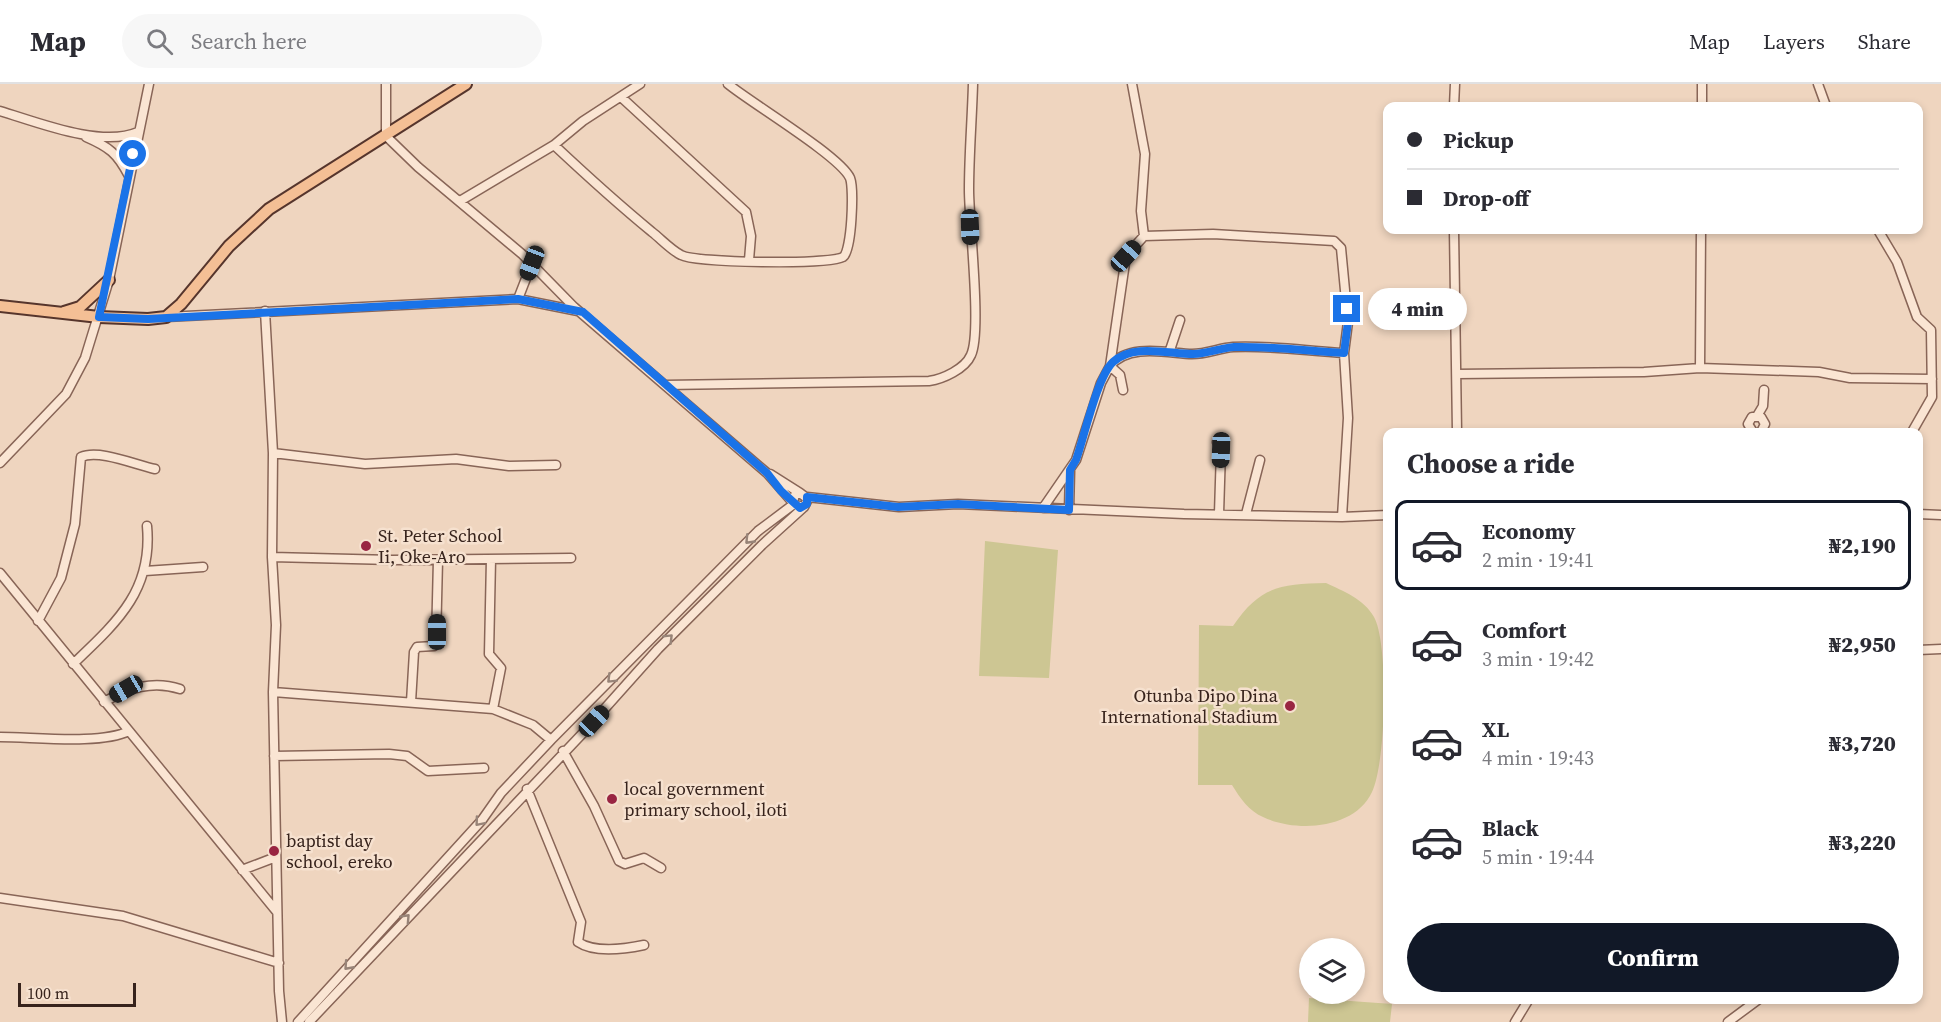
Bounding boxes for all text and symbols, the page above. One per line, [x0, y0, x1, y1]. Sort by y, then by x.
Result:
search box [122, 14, 542, 68]
text: Map [30, 22, 86, 60]
icon: search [143, 25, 176, 58]
text: Search here [191, 26, 307, 56]
text: Map [1689, 27, 1730, 56]
text: Layers [1763, 27, 1825, 56]
text: Share [1858, 27, 1911, 56]
text: Pickup [1443, 125, 1514, 155]
route start [119, 140, 146, 167]
text: Drop-off [1443, 183, 1529, 213]
car [960, 209, 980, 245]
car [1107, 237, 1145, 275]
car [517, 243, 547, 283]
callout: 4 min [1368, 288, 1467, 330]
route end [1333, 295, 1360, 322]
text: 4 min [1391, 295, 1444, 323]
car [1211, 432, 1231, 468]
text: Choose a ride [1407, 445, 1575, 482]
text: Economy [1482, 516, 1576, 546]
icon: car [1410, 518, 1464, 572]
place label: St. Peter School Ii, Oke-Aro [378, 523, 502, 569]
text: ₦2,190 [1829, 530, 1896, 560]
one-way arrow [745, 533, 756, 544]
marker: St. Peter School Ii, Oke-Aro [359, 539, 373, 553]
text: 2 min · 19:41 [1482, 546, 1594, 574]
car [428, 614, 446, 650]
text: Comfort [1482, 615, 1566, 645]
icon: car [1410, 617, 1464, 671]
text: ₦2,950 [1829, 629, 1896, 659]
one-way arrow [661, 634, 672, 645]
text: 3 min · 19:42 [1482, 645, 1594, 673]
one-way arrow [608, 671, 619, 682]
car [106, 672, 146, 706]
place label: Otunba Dipo Dina International Stadium [1101, 683, 1279, 729]
marker: Otunba Dipo Dina International Stadium [1283, 699, 1297, 713]
car [575, 702, 613, 740]
text: XL [1482, 714, 1509, 744]
icon: car [1410, 716, 1464, 770]
text: ₦3,720 [1829, 728, 1896, 758]
text: 4 min · 19:43 [1482, 744, 1594, 772]
place label: local government primary school, iloti [624, 776, 787, 822]
marker: local government primary school, iloti [605, 792, 619, 806]
text: Black [1482, 813, 1539, 843]
one-way arrow [476, 815, 487, 826]
icon: car [1410, 815, 1464, 869]
text: ₦3,220 [1829, 827, 1896, 857]
place label: baptist day school, ereko [286, 828, 393, 874]
text: 5 min · 19:44 [1482, 843, 1594, 871]
marker: baptist day school, ereko [267, 844, 281, 858]
one-way arrow [399, 914, 410, 925]
button: Confirm [1407, 923, 1899, 992]
map controls [1299, 938, 1365, 1004]
button: layers [1299, 938, 1365, 1004]
one-way arrow [344, 959, 355, 970]
scale bar [18, 980, 136, 1008]
text: 100 m [27, 982, 69, 1004]

